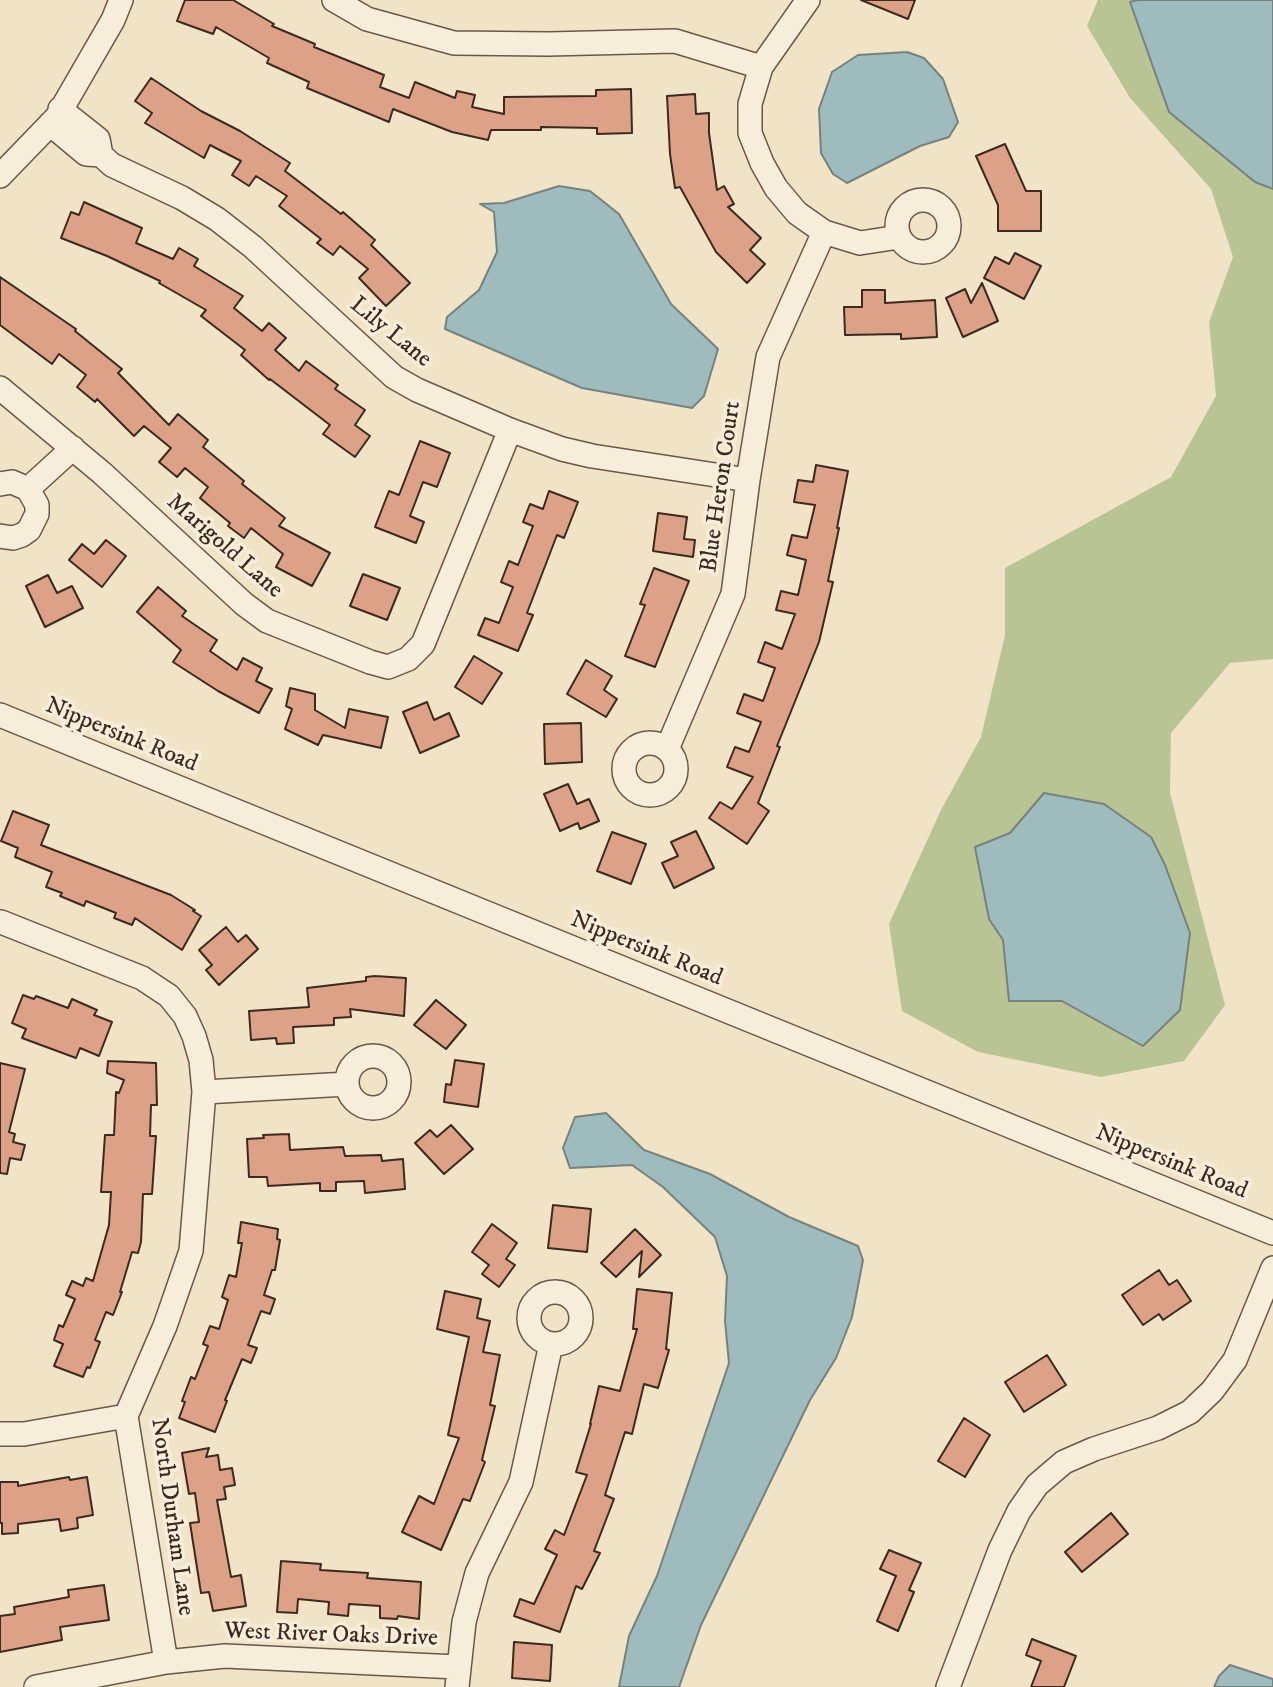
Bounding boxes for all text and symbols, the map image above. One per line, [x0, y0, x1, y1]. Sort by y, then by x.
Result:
street label: Lily Lane [343, 291, 437, 375]
street label: Blue Heron Court [696, 399, 748, 575]
street label: Marigold Lane [160, 489, 288, 605]
street label: Nippersink Road [41, 692, 201, 780]
street label: Nippersink Road [566, 906, 726, 994]
street label: Nippersink Road [1091, 1119, 1251, 1207]
street label: North Durham Lane [143, 1416, 199, 1618]
street label: West River Oaks Drive [224, 1618, 438, 1654]

